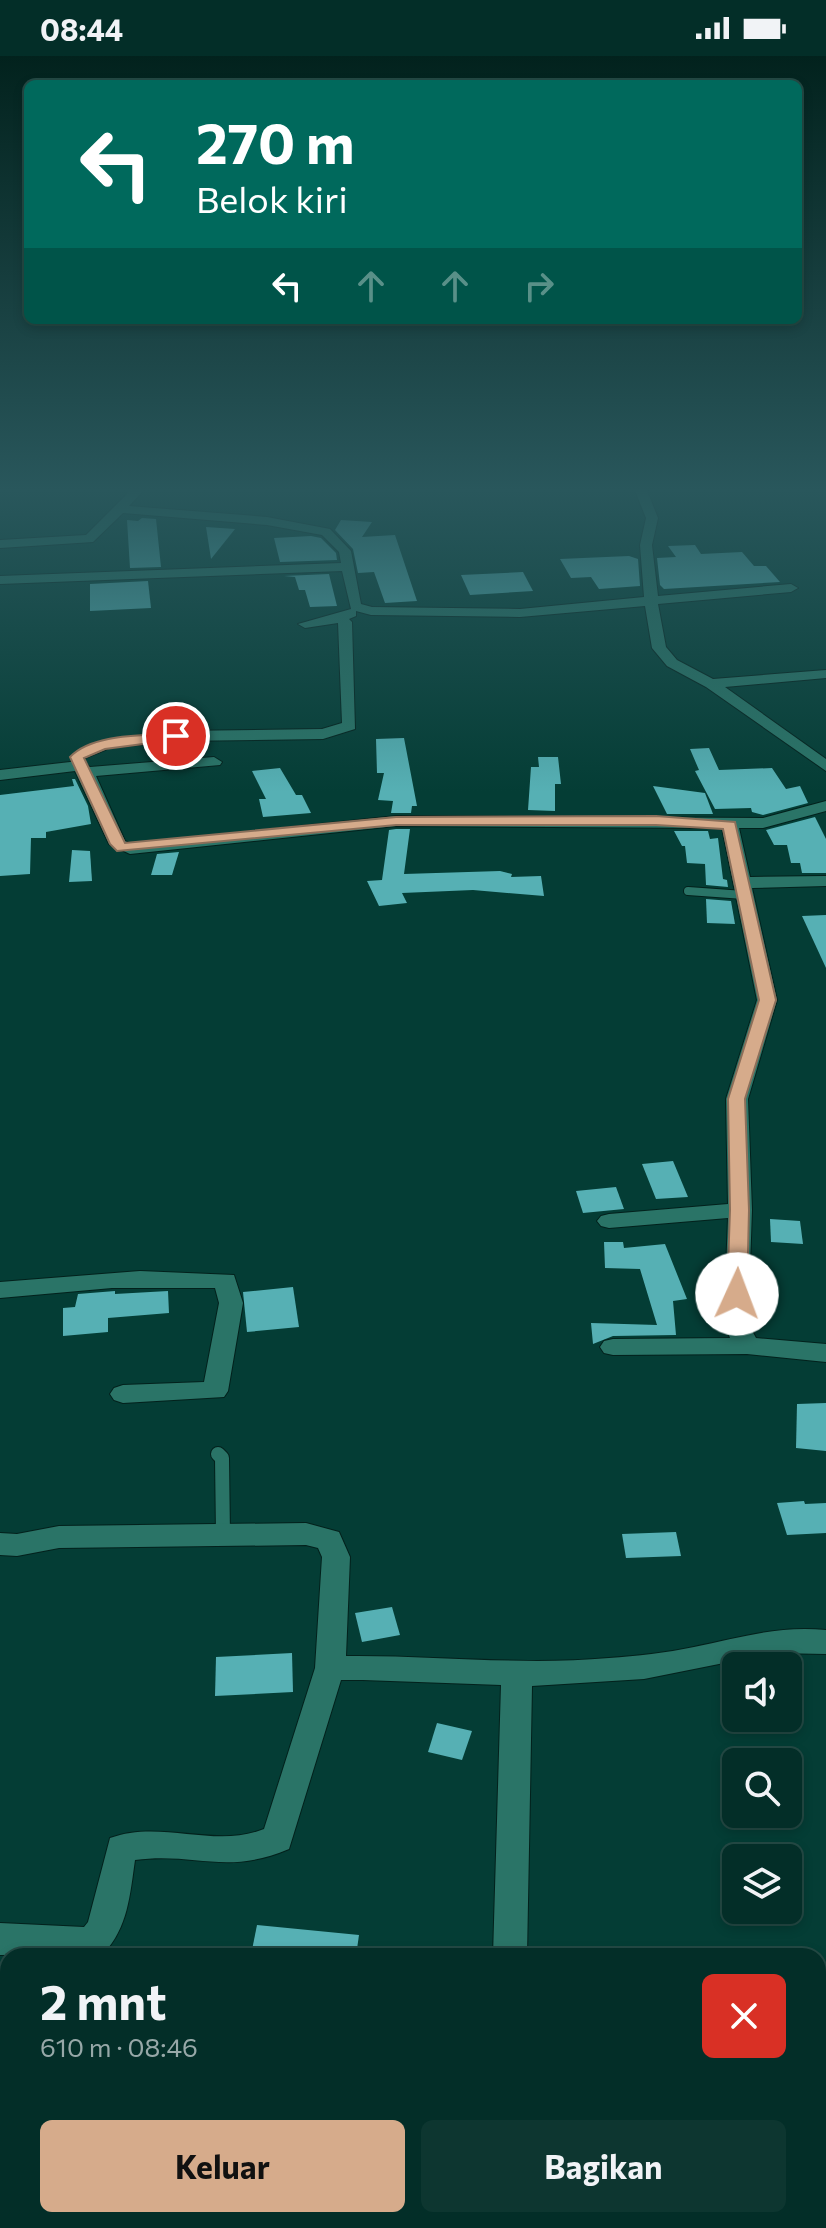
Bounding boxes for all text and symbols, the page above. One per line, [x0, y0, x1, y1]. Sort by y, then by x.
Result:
text: 08:44 [40, 10, 123, 47]
text: 270 m [196, 107, 355, 176]
icon: left [64, 112, 168, 216]
text: Belok kiri [196, 176, 348, 220]
icon: left [265, 264, 309, 308]
icon: ahead [349, 264, 393, 308]
icon: ahead [433, 264, 477, 308]
icon: right [517, 264, 561, 308]
pin [142, 702, 210, 770]
icon: arrive [154, 714, 198, 758]
position arrow [695, 1252, 779, 1336]
map controls [722, 1652, 802, 1924]
button: sound [722, 1652, 802, 1732]
button: search [722, 1748, 802, 1828]
button: layers [722, 1844, 802, 1924]
text: 2 mnt [40, 1971, 166, 2030]
button: close [702, 1974, 786, 2058]
text: 610 m · 08:46 [40, 2031, 198, 2062]
button: Keluar [40, 2120, 405, 2212]
button: Bagikan [421, 2120, 786, 2212]

